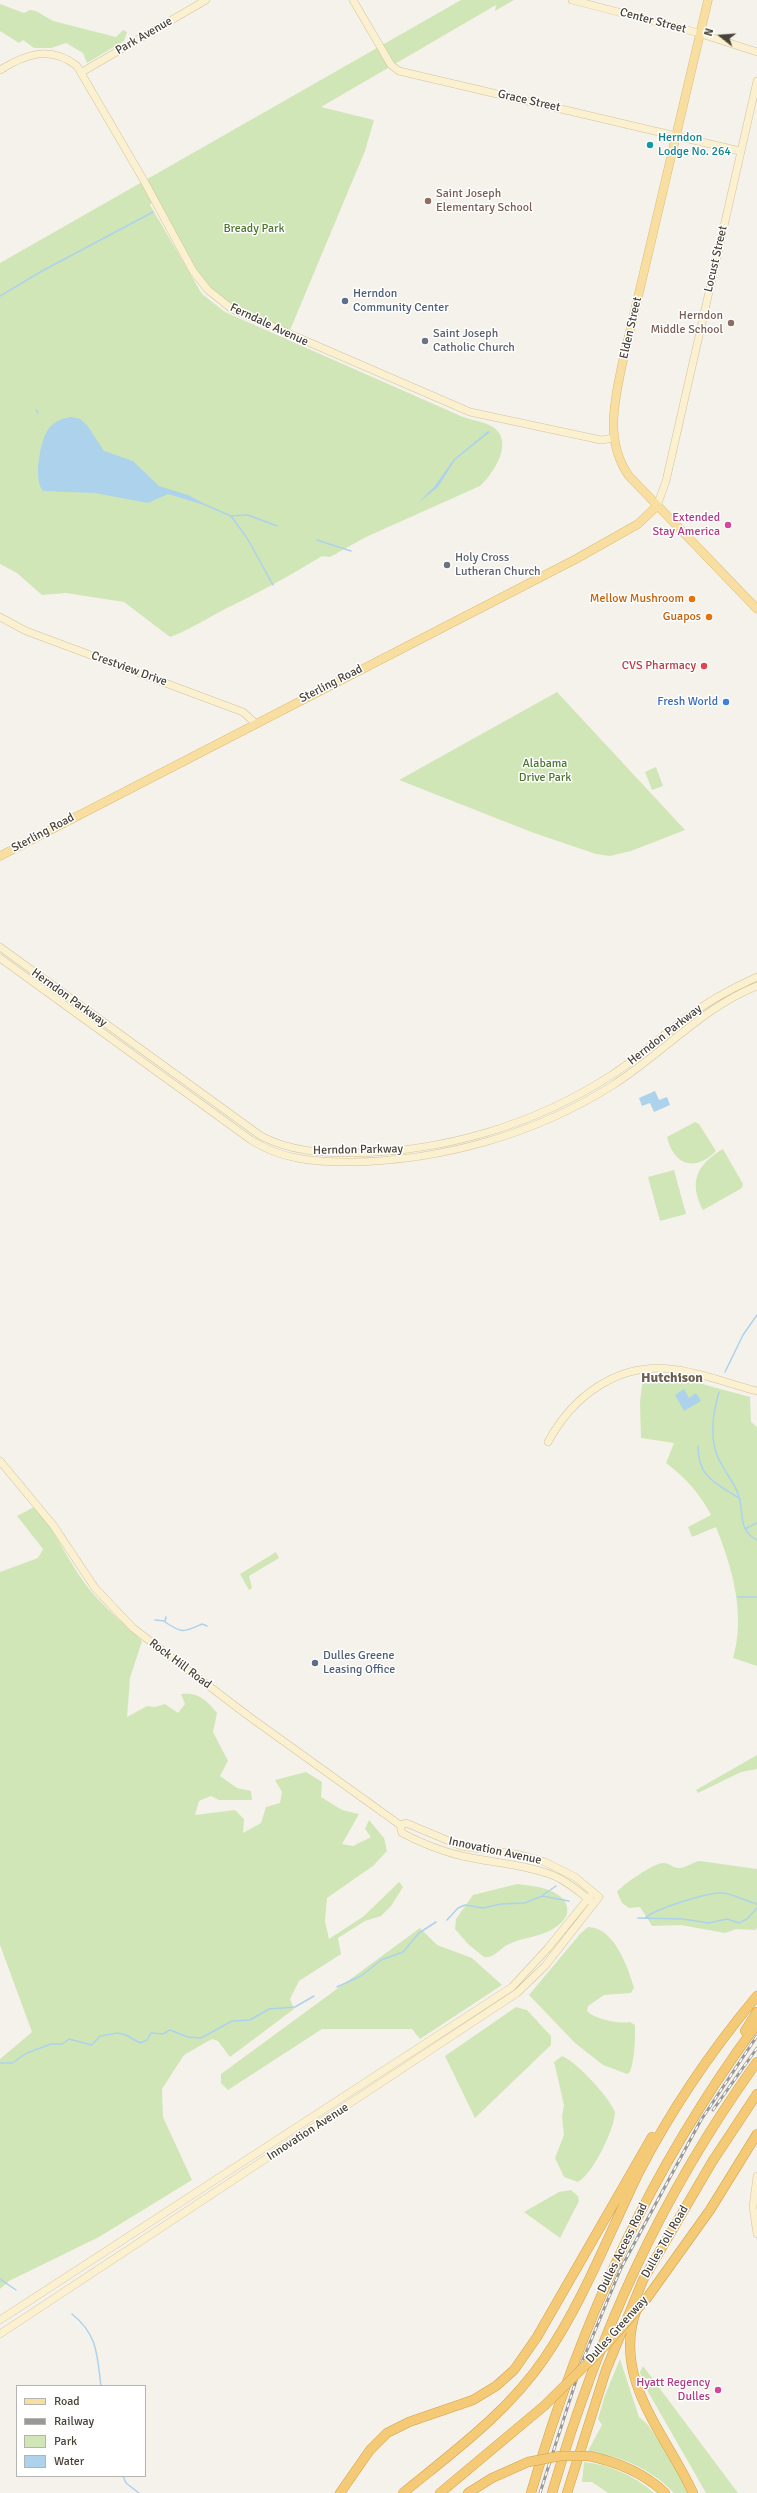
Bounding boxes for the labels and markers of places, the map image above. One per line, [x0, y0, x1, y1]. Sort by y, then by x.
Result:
place label: Herndon Lodge No. 264 [658, 131, 731, 159]
marker: Herndon Lodge No. 264 [645, 140, 655, 150]
place label: Saint Joseph Elementary School [436, 187, 532, 215]
marker: Saint Joseph Elementary School [423, 196, 433, 206]
place label: Herndon Community Center [353, 287, 449, 315]
marker: Herndon Community Center [340, 296, 350, 306]
place label: Herndon Middle School [650, 309, 723, 337]
marker: Herndon Middle School [726, 318, 736, 328]
place label: Saint Joseph Catholic Church [433, 327, 515, 355]
marker: Saint Joseph Catholic Church [420, 336, 430, 346]
place label: Extended Stay America [652, 511, 720, 539]
marker: Extended Stay America [723, 520, 733, 530]
place label: Holy Cross Lutheran Church [455, 551, 541, 579]
marker: Holy Cross Lutheran Church [442, 560, 452, 570]
place label: Mellow Mushroom [590, 592, 684, 606]
marker: Mellow Mushroom [687, 594, 697, 604]
place label: Guapos [663, 610, 701, 624]
marker: Guapos [704, 612, 714, 622]
place label: CVS Pharmacy [622, 659, 696, 673]
marker: CVS Pharmacy [699, 661, 709, 671]
place label: Fresh World [657, 695, 718, 709]
marker: Fresh World [721, 697, 731, 707]
place label: Dulles Greene Leasing Office [323, 1649, 395, 1677]
marker: Dulles Greene Leasing Office [310, 1658, 320, 1668]
place label: Hyatt Regency Dulles [636, 2376, 710, 2404]
marker: Hyatt Regency Dulles [713, 2385, 723, 2395]

